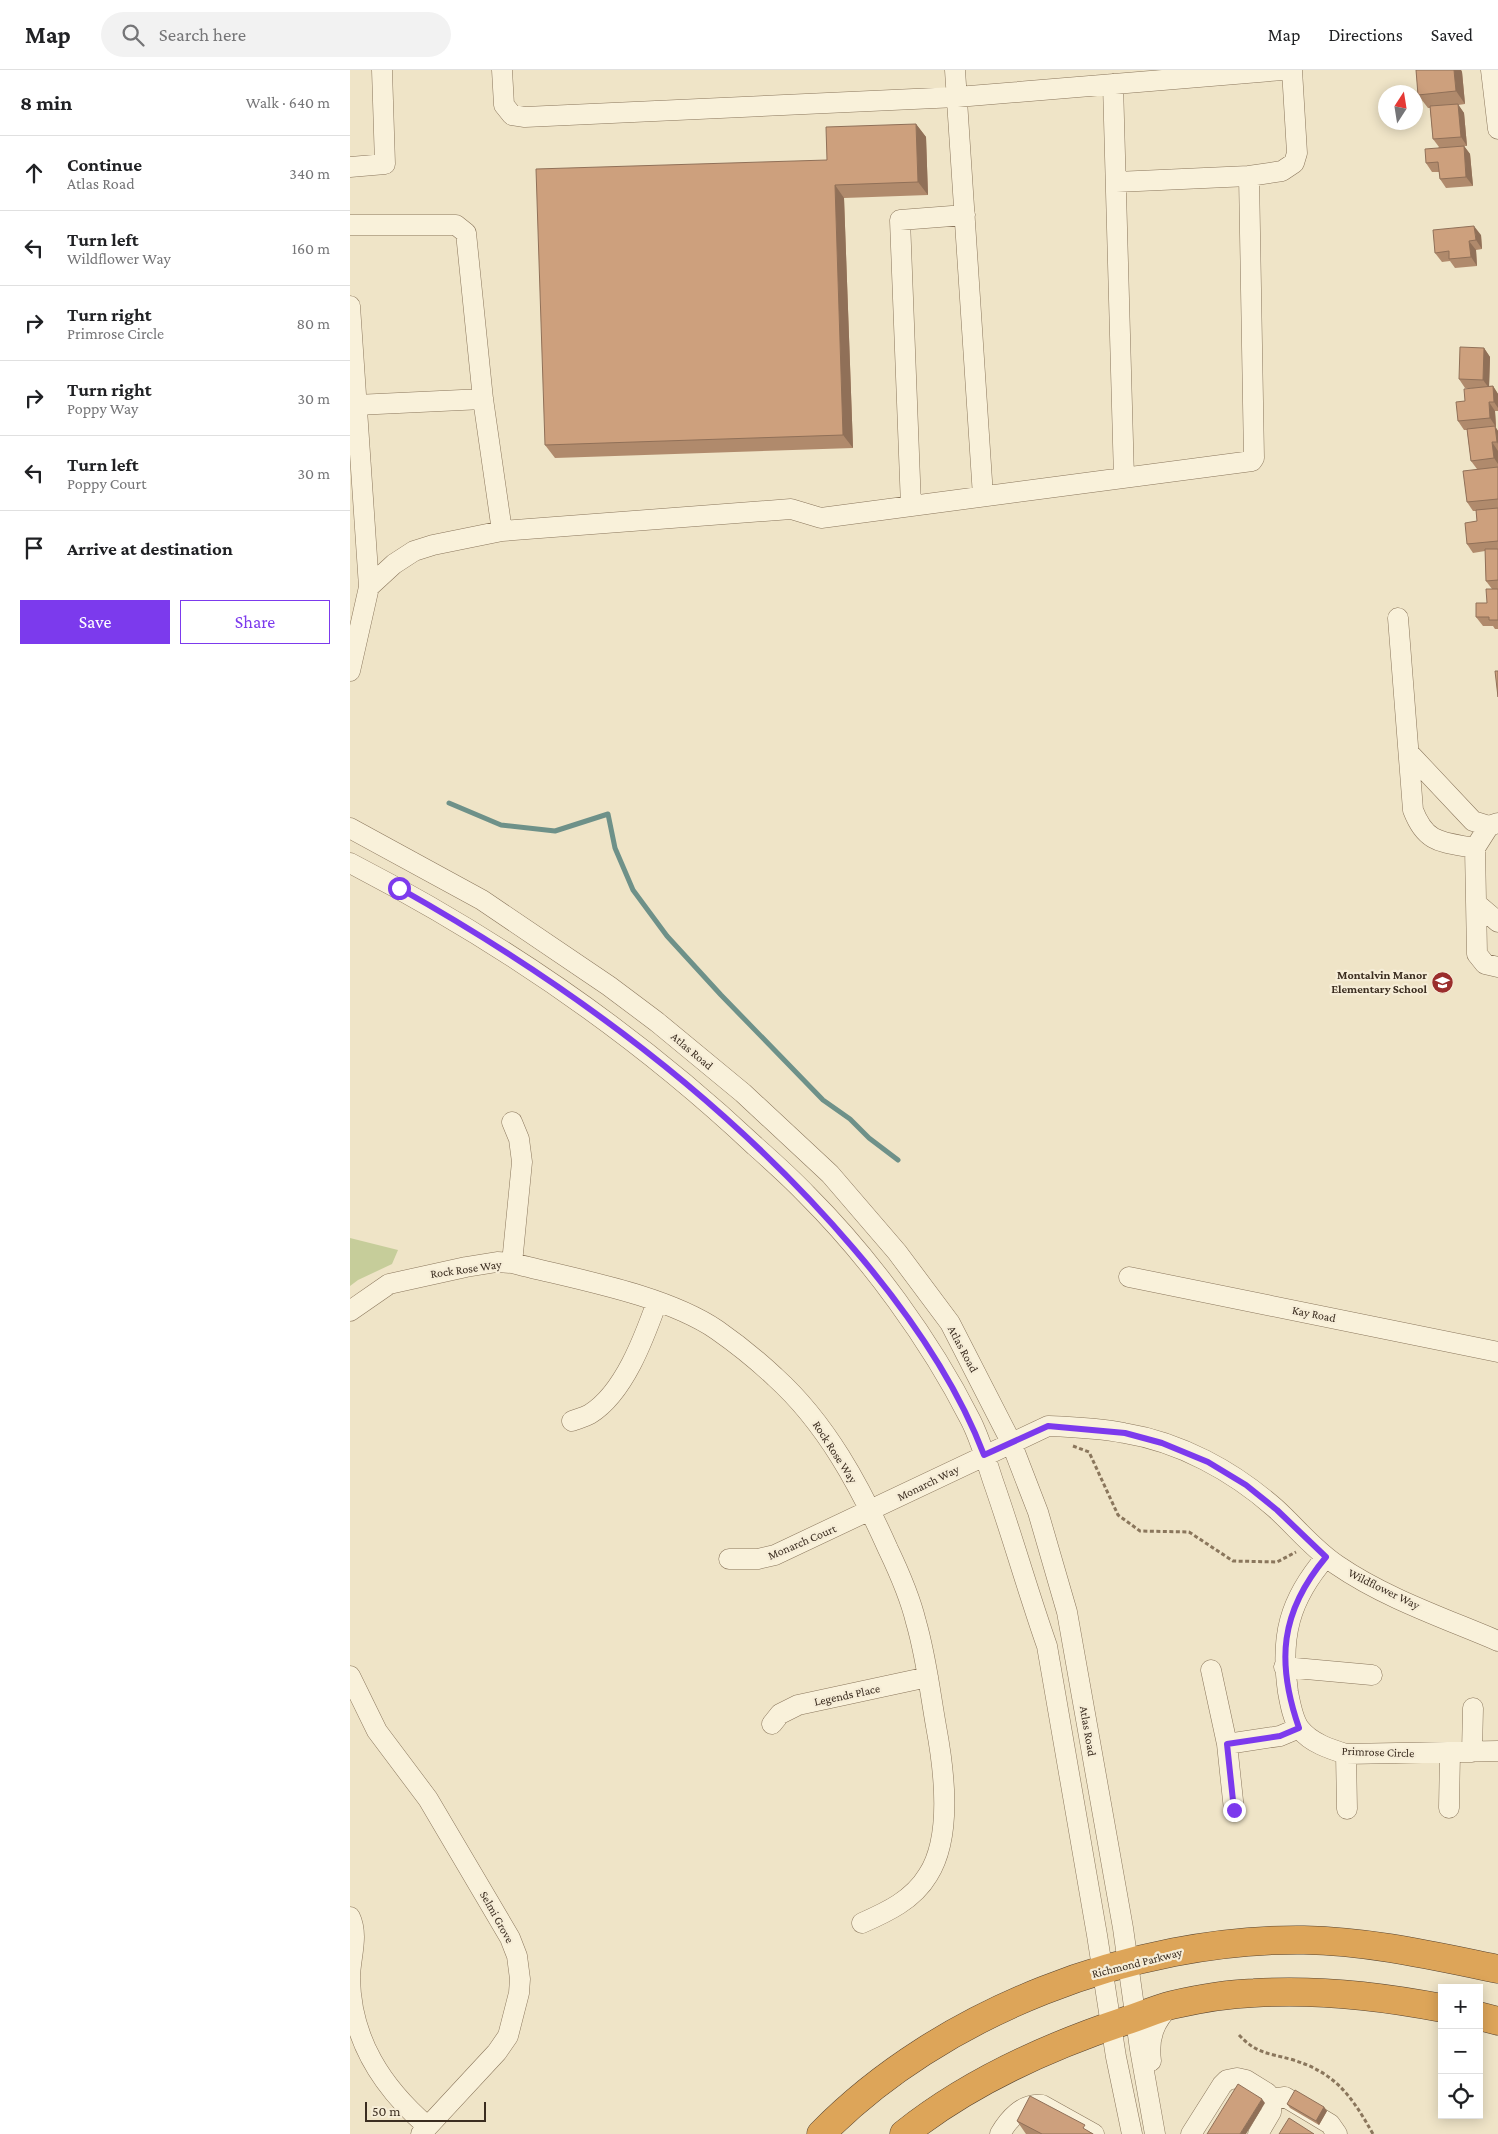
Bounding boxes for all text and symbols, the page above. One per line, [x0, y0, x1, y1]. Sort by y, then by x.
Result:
search box [101, 12, 451, 57]
text: Map [25, 21, 71, 48]
icon: search [119, 21, 147, 49]
text: Search here [159, 24, 246, 45]
text: Map [1268, 25, 1300, 45]
text: Directions [1328, 25, 1403, 45]
text: Saved [1431, 25, 1473, 45]
north arrow [1378, 85, 1423, 130]
text: 8 min [20, 91, 72, 115]
text: Walk · 640 m [246, 94, 330, 111]
text: Continue [67, 154, 142, 175]
icon: ahead [20, 159, 48, 187]
text: 340 m [289, 165, 330, 182]
text: Atlas Road [67, 175, 135, 192]
text: Turn left [67, 229, 139, 250]
icon: left [20, 234, 48, 262]
text: 160 m [292, 240, 330, 257]
text: Wildflower Way [67, 250, 171, 267]
text: Turn right [67, 304, 152, 325]
icon: right [20, 309, 48, 337]
text: 80 m [296, 315, 330, 332]
text: Primrose Circle [67, 325, 164, 342]
text: Turn right [67, 379, 152, 400]
icon: right [20, 384, 48, 412]
text: 30 m [298, 390, 330, 407]
text: Poppy Way [67, 400, 138, 417]
text: Turn left [67, 454, 139, 475]
icon: left [20, 459, 48, 487]
text: 30 m [298, 465, 330, 482]
text: Poppy Court [67, 475, 147, 492]
icon: arrive [20, 534, 48, 562]
text: Arrive at destination [67, 538, 233, 559]
button: Save [20, 600, 170, 644]
button: Share [180, 600, 330, 644]
route start [388, 877, 411, 900]
place label: Montalvin Manor Elementary School [1331, 968, 1428, 996]
school or university icon: Montalvin Manor Elementary School [1431, 970, 1455, 994]
street label: Atlas Road [668, 1029, 716, 1073]
street label: Rock Rose Way [430, 1257, 503, 1281]
street label: Kay Road [1291, 1303, 1338, 1325]
street label: Atlas Road [945, 1323, 981, 1375]
street label: Rock Rose Way [810, 1418, 861, 1486]
street label: Monarch Way [895, 1462, 962, 1504]
street label: Monarch Court [766, 1521, 839, 1563]
street label: Wildflower Way [1346, 1566, 1422, 1613]
street label: Legends Place [813, 1681, 881, 1709]
street label: Atlas Road [1077, 1705, 1099, 1758]
street label: Primrose Circle [1341, 1744, 1415, 1760]
route end [1223, 1799, 1246, 1822]
street label: Selmi Grove [477, 1889, 517, 1945]
street label: Richmond Parkway [1090, 1945, 1184, 1981]
map controls [1438, 1984, 1483, 2119]
button: + [1438, 1984, 1483, 2029]
button: − [1438, 2029, 1483, 2074]
button: locate [1438, 2074, 1483, 2119]
scale bar [365, 2099, 486, 2122]
text: 50 m [372, 2103, 400, 2119]

